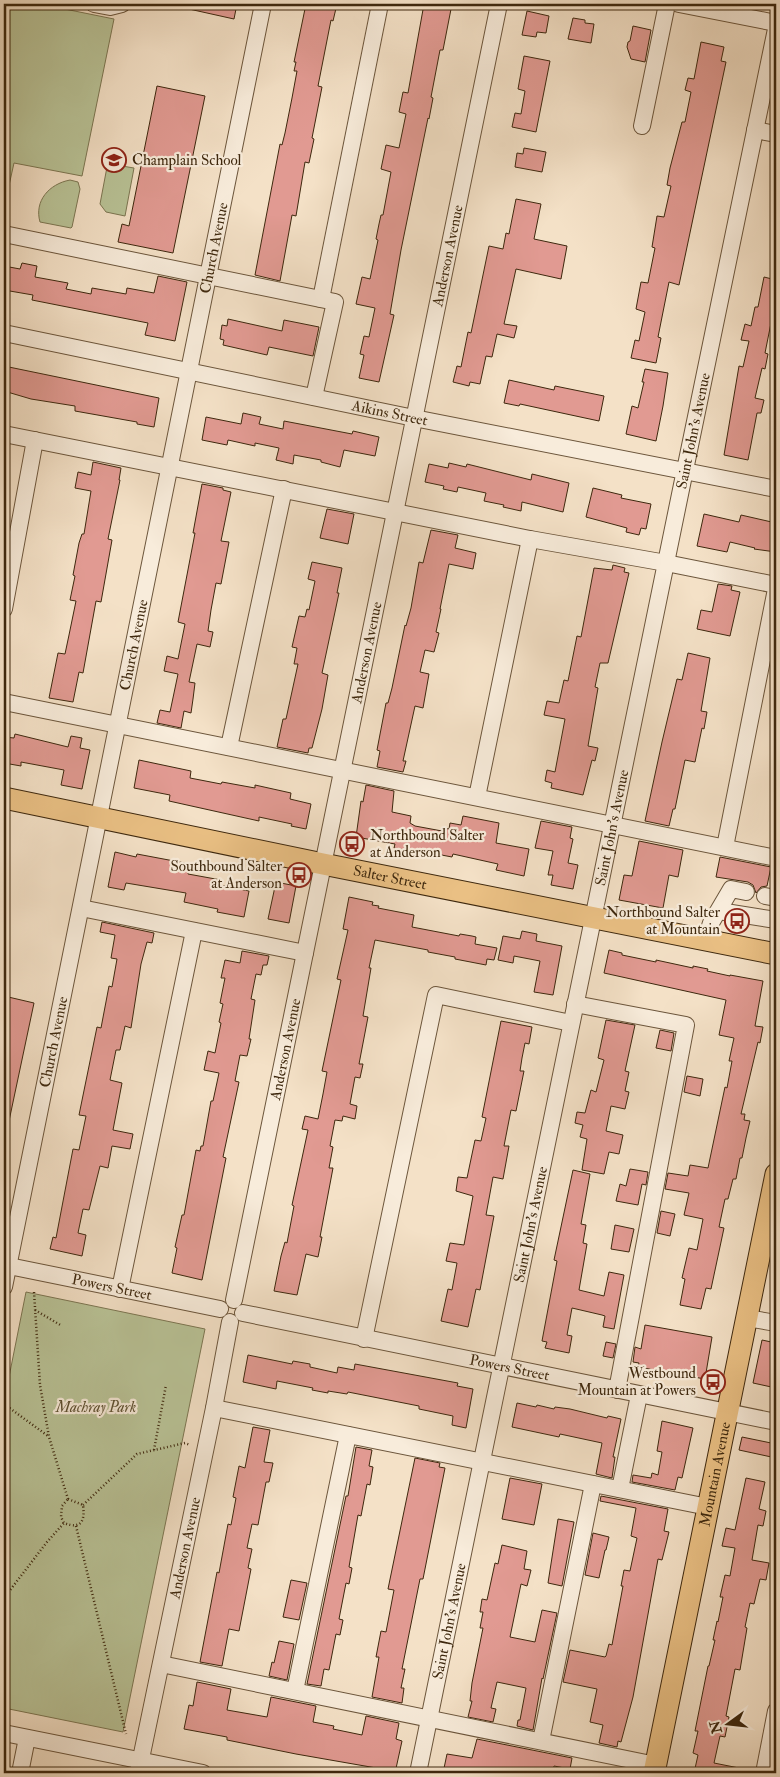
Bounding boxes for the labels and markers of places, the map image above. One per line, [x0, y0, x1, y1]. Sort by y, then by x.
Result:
school or university icon: Champlain School [101, 147, 127, 173]
place label: Champlain School [132, 151, 242, 171]
place label: Northbound Salter at Anderson [370, 826, 485, 862]
bus stop icon: Northbound Salter at Anderson [339, 831, 365, 857]
place label: Southbound Salter at Anderson [171, 857, 282, 893]
bus stop icon: Southbound Salter at Anderson [286, 862, 312, 888]
place label: Northbound Salter at Mountain [606, 903, 720, 939]
bus stop icon: Northbound Salter at Mountain [724, 908, 750, 934]
place label: Westbound Mountain at Powers [577, 1364, 697, 1400]
bus stop icon: Westbound Mountain at Powers [700, 1369, 726, 1395]

